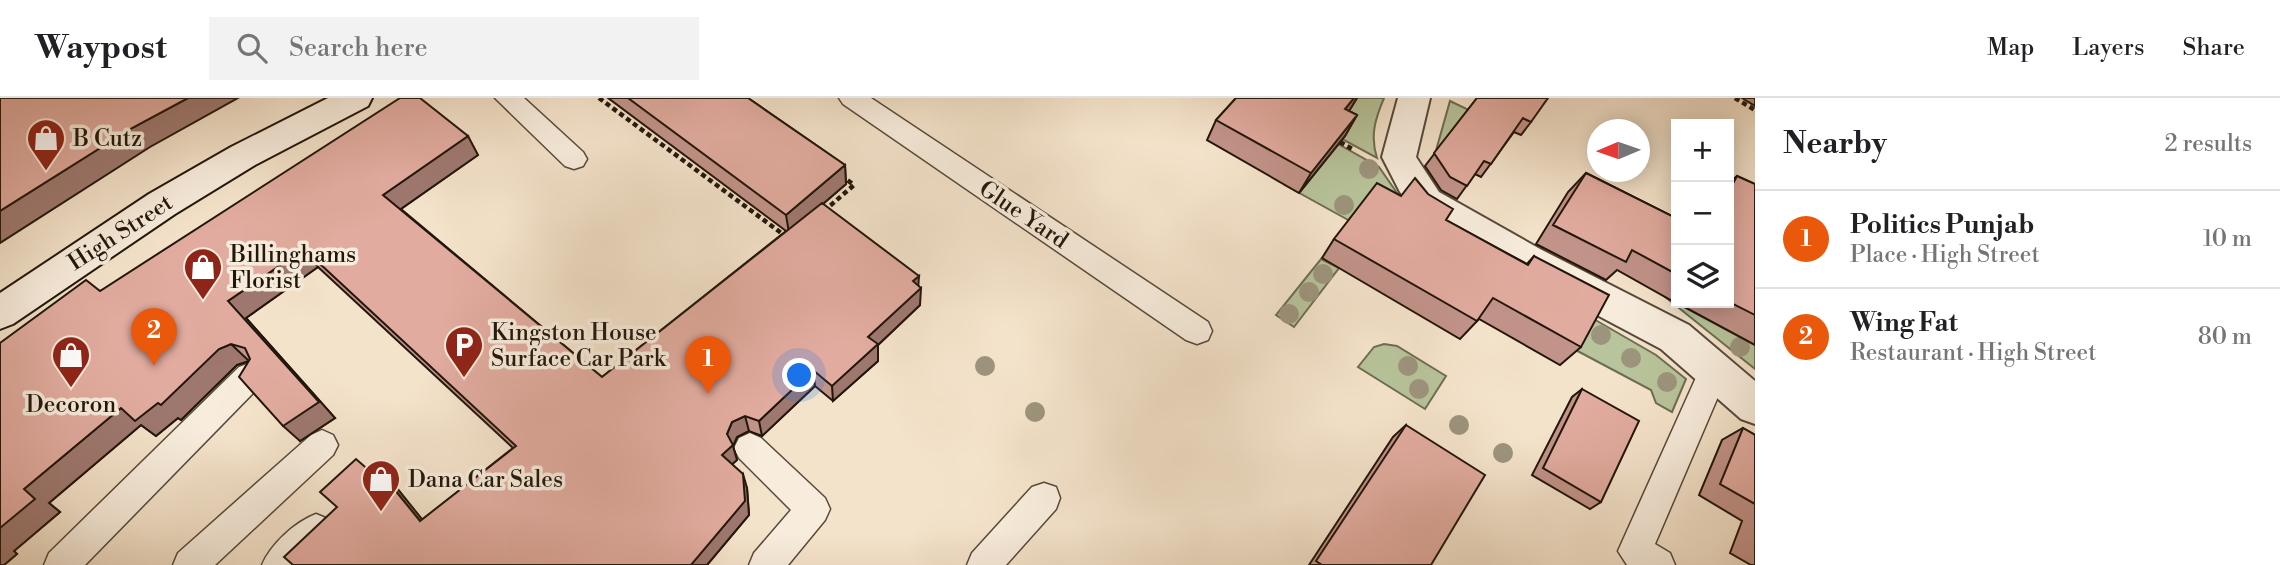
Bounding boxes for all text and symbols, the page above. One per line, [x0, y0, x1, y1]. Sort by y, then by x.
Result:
search box [209, 17, 699, 80]
text: Waypost [35, 28, 167, 69]
icon: search [233, 29, 271, 67]
text: Search here [289, 32, 428, 64]
text: Map [1987, 33, 2034, 63]
text: Layers [2072, 33, 2144, 63]
text: Share [2182, 33, 2245, 63]
shop icon: B Cutz [25, 117, 67, 172]
north arrow [1587, 119, 1650, 182]
map controls [1671, 119, 1734, 308]
button: + [1671, 119, 1734, 182]
place label: B Cutz [72, 125, 142, 153]
text: Nearby [1783, 125, 1887, 163]
text: 2 results [2165, 130, 2252, 158]
street label: Glue Yard [973, 175, 1073, 255]
button: − [1671, 182, 1734, 245]
street label: High Street [63, 189, 178, 277]
text: Politics Punjab [1850, 209, 2034, 241]
text: 1 [1800, 225, 1812, 253]
text: 10 m [2203, 225, 2252, 253]
place label: Billinghams Florist [229, 241, 356, 295]
text: Place · High Street [1850, 241, 2040, 269]
button: layers [1671, 245, 1734, 308]
shop icon: Billinghams Florist [182, 246, 224, 301]
text: Wing Fat [1850, 307, 1958, 339]
pin: 2 [131, 308, 177, 366]
place label: Kingston House Surface Car Park [491, 319, 667, 373]
text: 2 [1799, 323, 1813, 351]
text: 80 m [2198, 323, 2252, 351]
parking icon: Kingston House Surface Car Park [443, 324, 485, 379]
shop icon: Decoron [50, 334, 92, 389]
pin: 1 [685, 336, 731, 394]
text: Restaurant · High Street [1850, 339, 2096, 367]
your location [782, 358, 816, 392]
place label: Decoron [26, 391, 116, 419]
shop icon: Dana Car Sales [360, 458, 402, 513]
place label: Dana Car Sales [408, 466, 563, 494]

